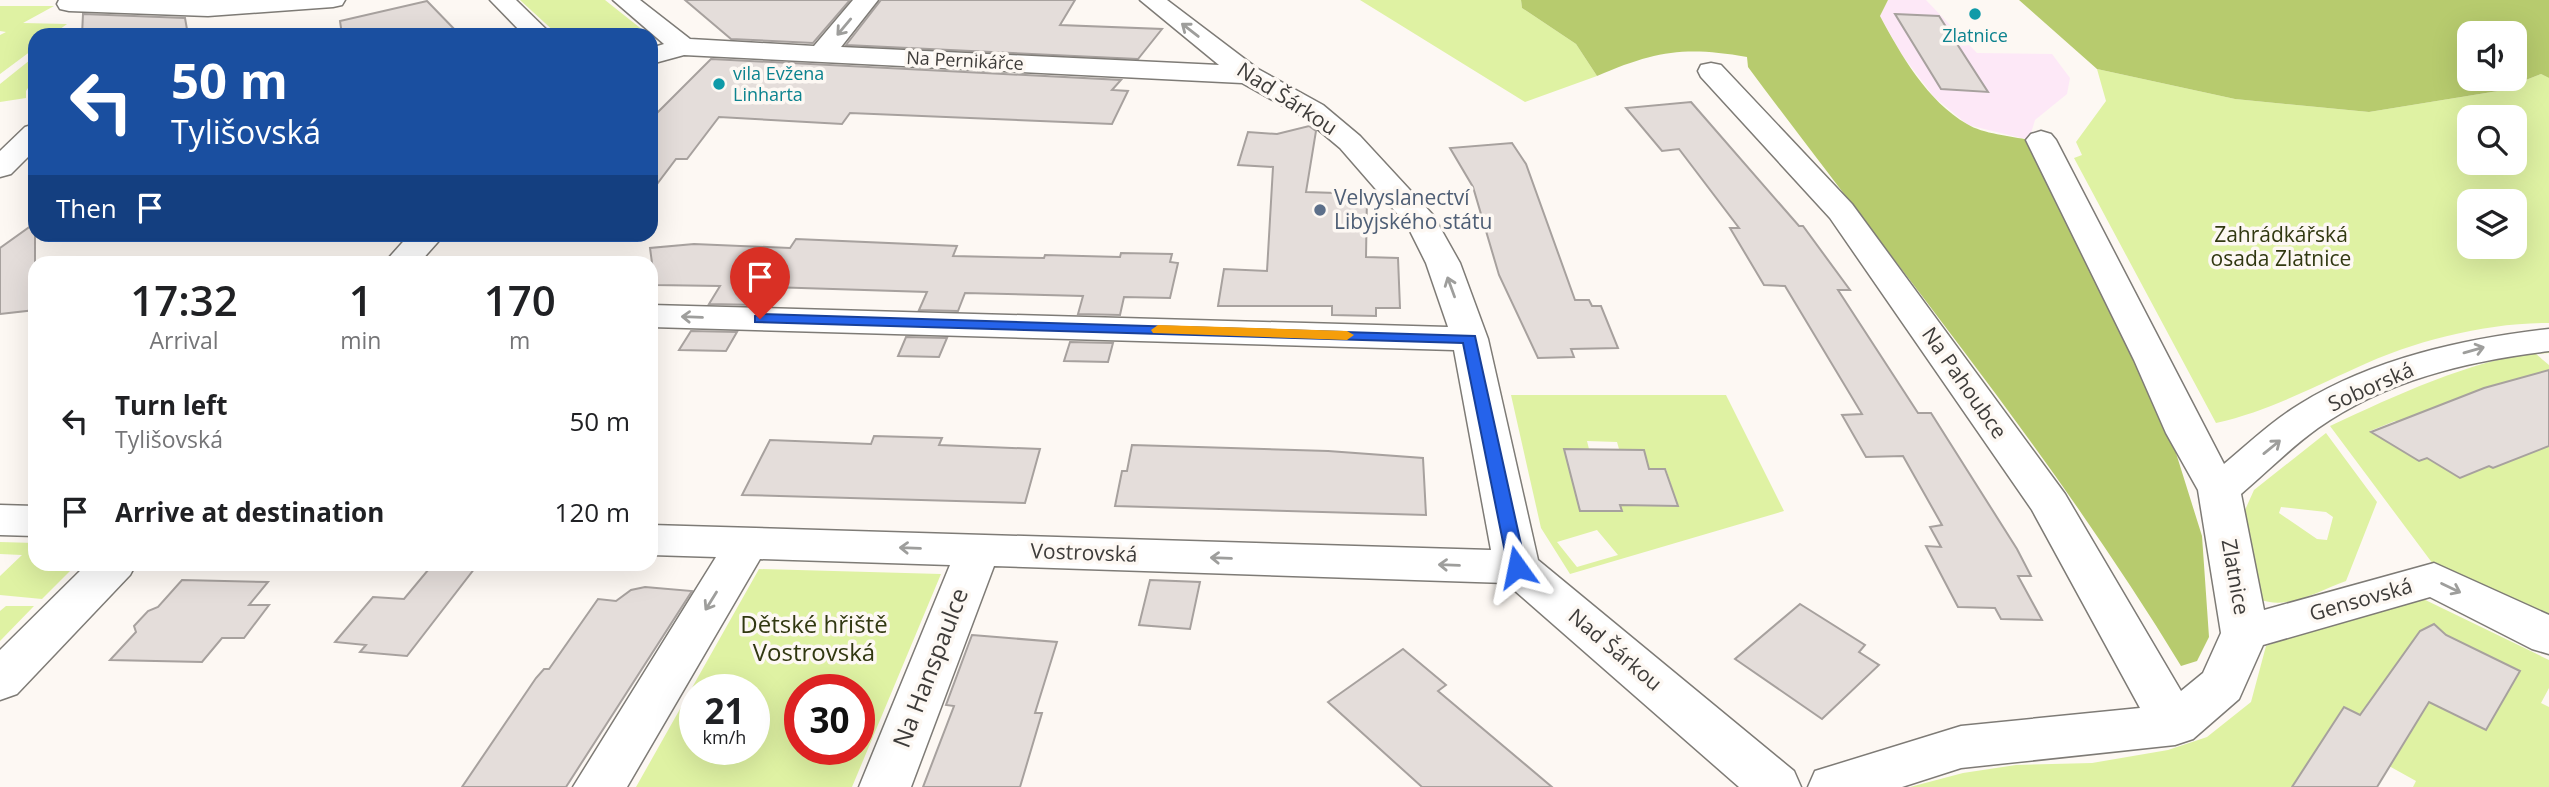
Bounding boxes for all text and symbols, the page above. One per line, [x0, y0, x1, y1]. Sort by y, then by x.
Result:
marker: Zlatnice [1967, 6, 1983, 22]
one-way arrow [836, 18, 851, 36]
map controls [2457, 21, 2527, 259]
button: sound [2457, 21, 2527, 91]
one-way arrow [1181, 23, 1200, 38]
place label: Zlatnice [1942, 23, 2008, 47]
street label: Na Pernikářce [906, 45, 1024, 75]
text: 50 m [171, 47, 288, 113]
street label: Nad Šárkou [1232, 55, 1343, 141]
icon: left [56, 56, 147, 147]
place label: vila Evžena Linharta [733, 61, 824, 106]
marker: vila Evžena Linharta [711, 76, 727, 92]
button: search [2457, 105, 2527, 175]
text: Tylišovská [171, 110, 321, 153]
place label: Velvyslanectví Libyjského státu [1334, 183, 1492, 235]
icon: arrive [131, 189, 169, 227]
button: layers [2457, 189, 2527, 259]
text: Then [56, 190, 117, 226]
marker: Velvyslanectví Libyjského státu [1312, 202, 1328, 218]
park label: Zahrádkářská osada Zlatnice [2211, 220, 2351, 272]
pin [730, 247, 790, 319]
icon: arrive [741, 258, 779, 296]
text: 17:32 [130, 271, 238, 328]
text: 1 [349, 271, 373, 328]
text: 170 [484, 271, 556, 328]
one-way arrow [1444, 276, 1456, 298]
one-way arrow [680, 310, 703, 323]
street label: Na Pahoubce [1916, 321, 2014, 444]
text: Arrival [149, 324, 219, 356]
text: min [340, 324, 381, 356]
text: m [509, 324, 530, 356]
one-way arrow [2463, 342, 2485, 355]
street label: Soborská [2323, 355, 2418, 417]
text: Turn left [115, 387, 227, 423]
icon: left [56, 402, 94, 440]
text: 50 m [569, 403, 630, 439]
text: Tylišovská [115, 423, 223, 455]
one-way arrow [2262, 439, 2280, 455]
icon: arrive [56, 493, 94, 531]
text: Arrive at destination [115, 494, 384, 530]
text: 120 m [555, 494, 630, 530]
position arrow [1480, 530, 1554, 604]
street label: Vostrovská [1030, 536, 1138, 568]
street label: Zlatnice [2216, 537, 2256, 617]
one-way arrow [899, 541, 922, 554]
one-way arrow [1210, 551, 1233, 564]
one-way arrow [1437, 558, 1460, 572]
street label: Gensovská [2306, 571, 2415, 627]
one-way arrow [2440, 581, 2461, 595]
street label: Na Hanspaulce [884, 583, 975, 752]
one-way arrow [704, 590, 718, 610]
street label: Nad Šárkou [1563, 602, 1668, 697]
park label: Dětské hřiště Vostrovská [740, 607, 888, 668]
speed limit sign: 30 [784, 674, 875, 765]
text: 21 [704, 687, 745, 734]
text: km/h [703, 725, 746, 749]

